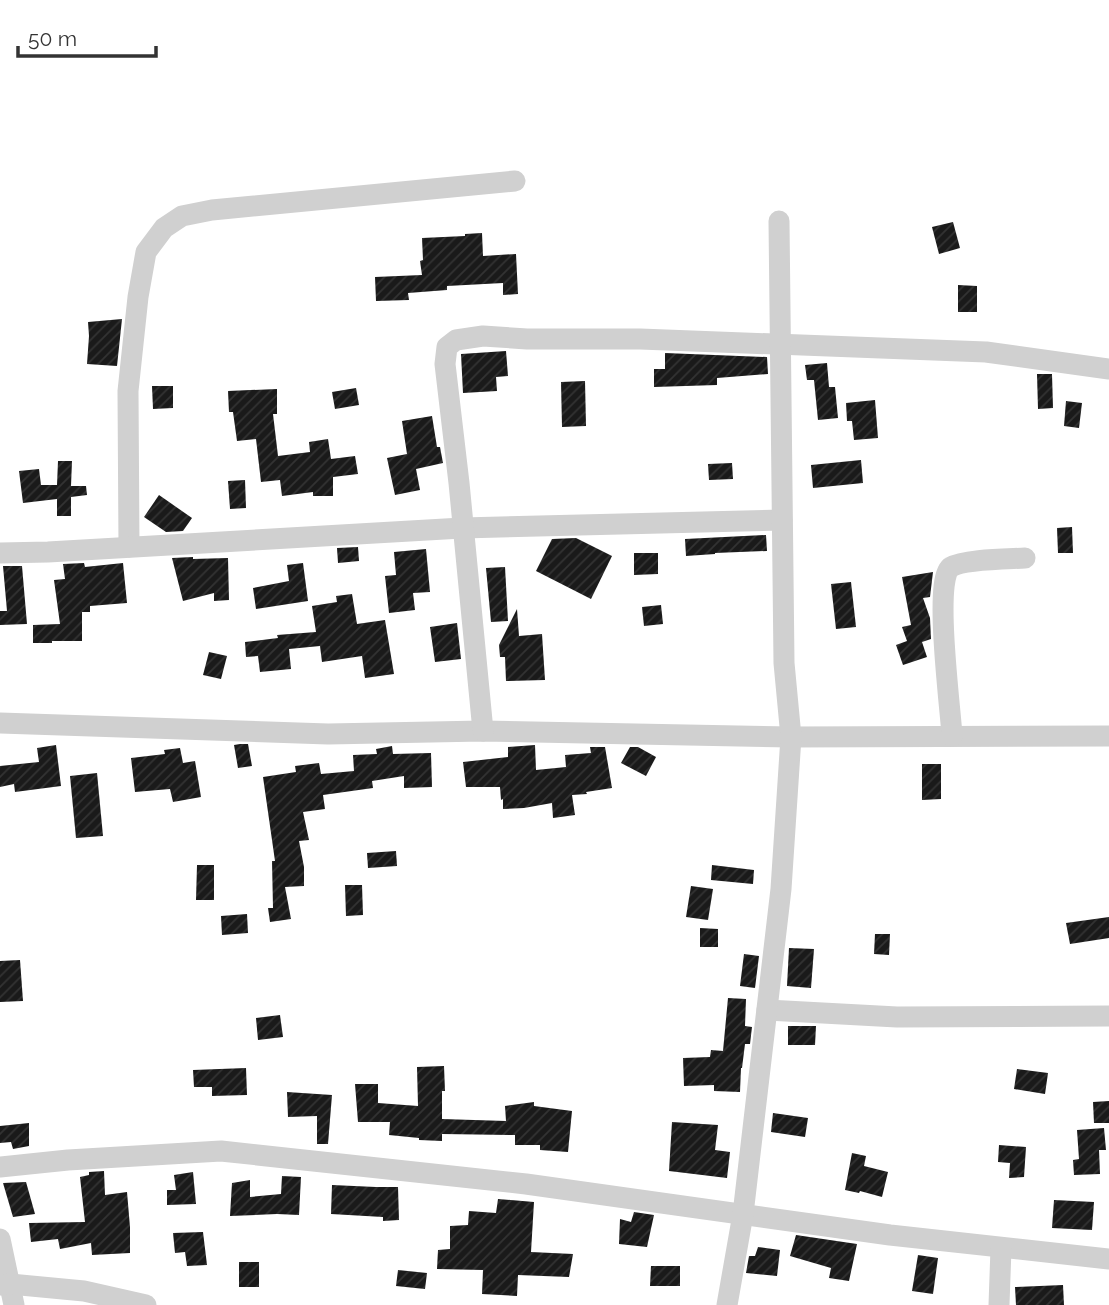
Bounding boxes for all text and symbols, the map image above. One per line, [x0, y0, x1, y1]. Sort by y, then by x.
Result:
scale bar [18, 14, 156, 58]
text: 50 m [28, 26, 77, 51]

